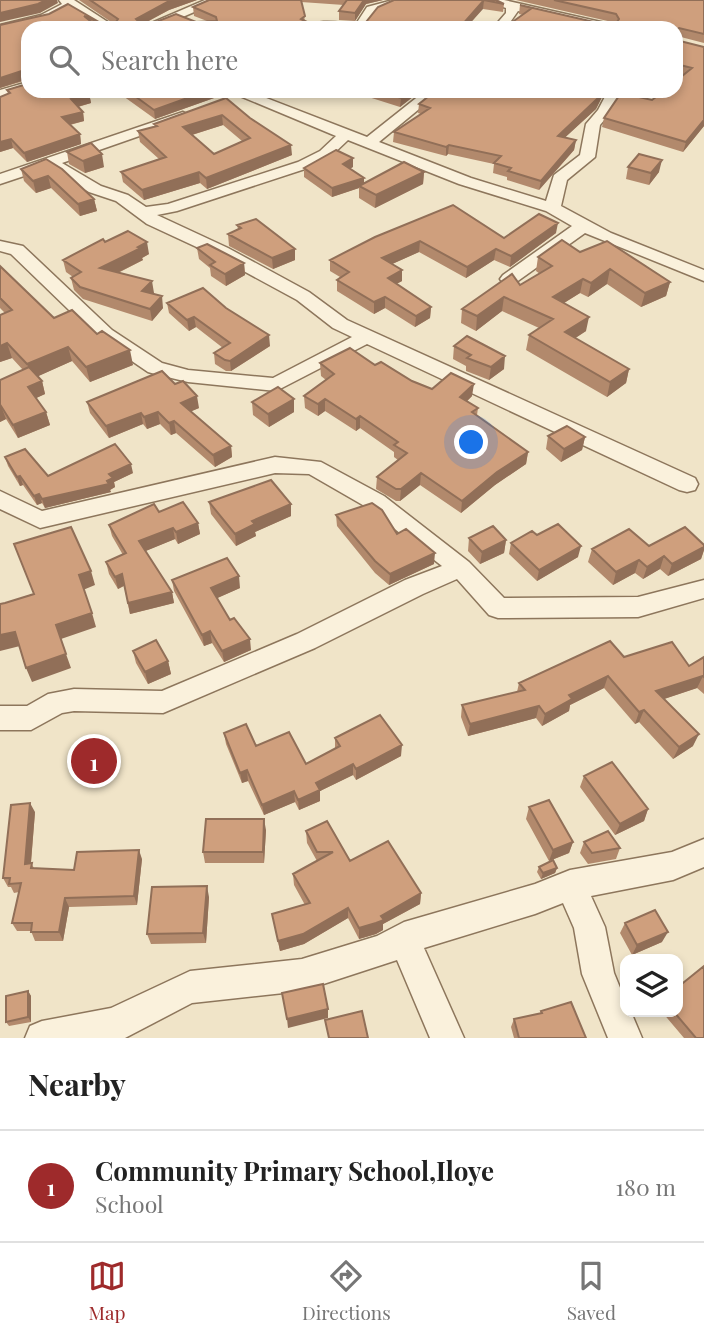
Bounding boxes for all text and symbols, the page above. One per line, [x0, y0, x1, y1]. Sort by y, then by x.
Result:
search box [21, 21, 683, 98]
icon: search [45, 41, 83, 79]
text: Search here [101, 42, 238, 77]
your location [454, 425, 488, 459]
pin: 1 [71, 735, 117, 787]
map controls [620, 954, 683, 1017]
button: layers [620, 954, 683, 1017]
text: Nearby [28, 1064, 126, 1104]
text: Community Primary School,Iloye [95, 1153, 494, 1188]
text: 1 [47, 1171, 55, 1202]
text: 180 m [616, 1171, 676, 1202]
text: School [95, 1188, 164, 1219]
tab: Map [88, 1257, 126, 1325]
tab: Directions [302, 1257, 391, 1325]
tab: Saved [567, 1257, 616, 1325]

